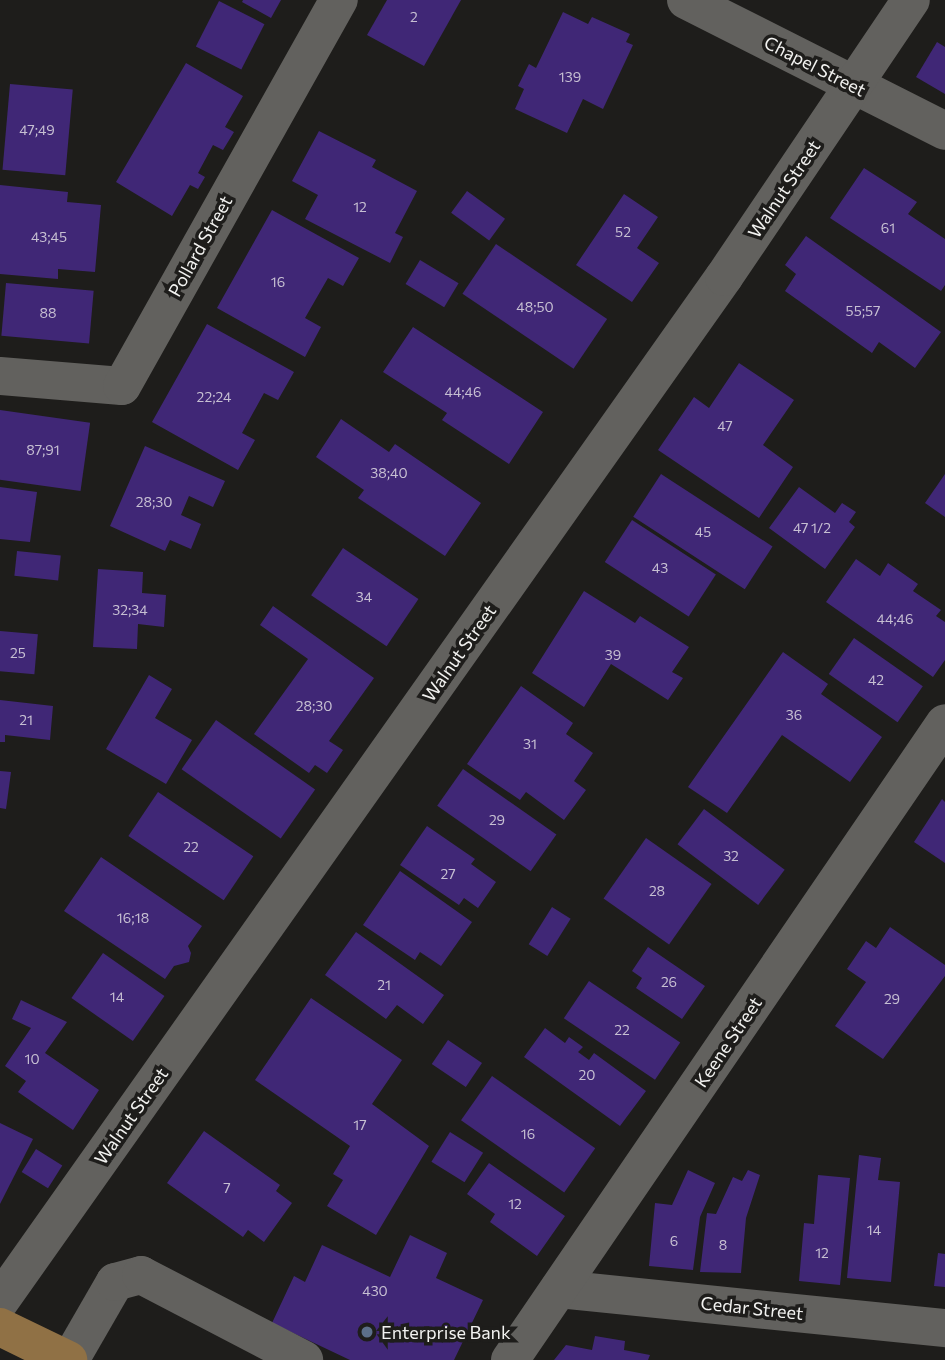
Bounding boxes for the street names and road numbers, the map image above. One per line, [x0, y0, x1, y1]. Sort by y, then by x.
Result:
street label: Chapel Street [761, 31, 869, 101]
street label: Walnut Street [743, 136, 825, 242]
street label: Pollard Street [163, 192, 237, 300]
street label: Walnut Street [418, 600, 500, 706]
street label: Keene Street [690, 993, 766, 1091]
street label: Walnut Street [90, 1063, 172, 1169]
street label: Cedar Street [700, 1292, 804, 1324]

